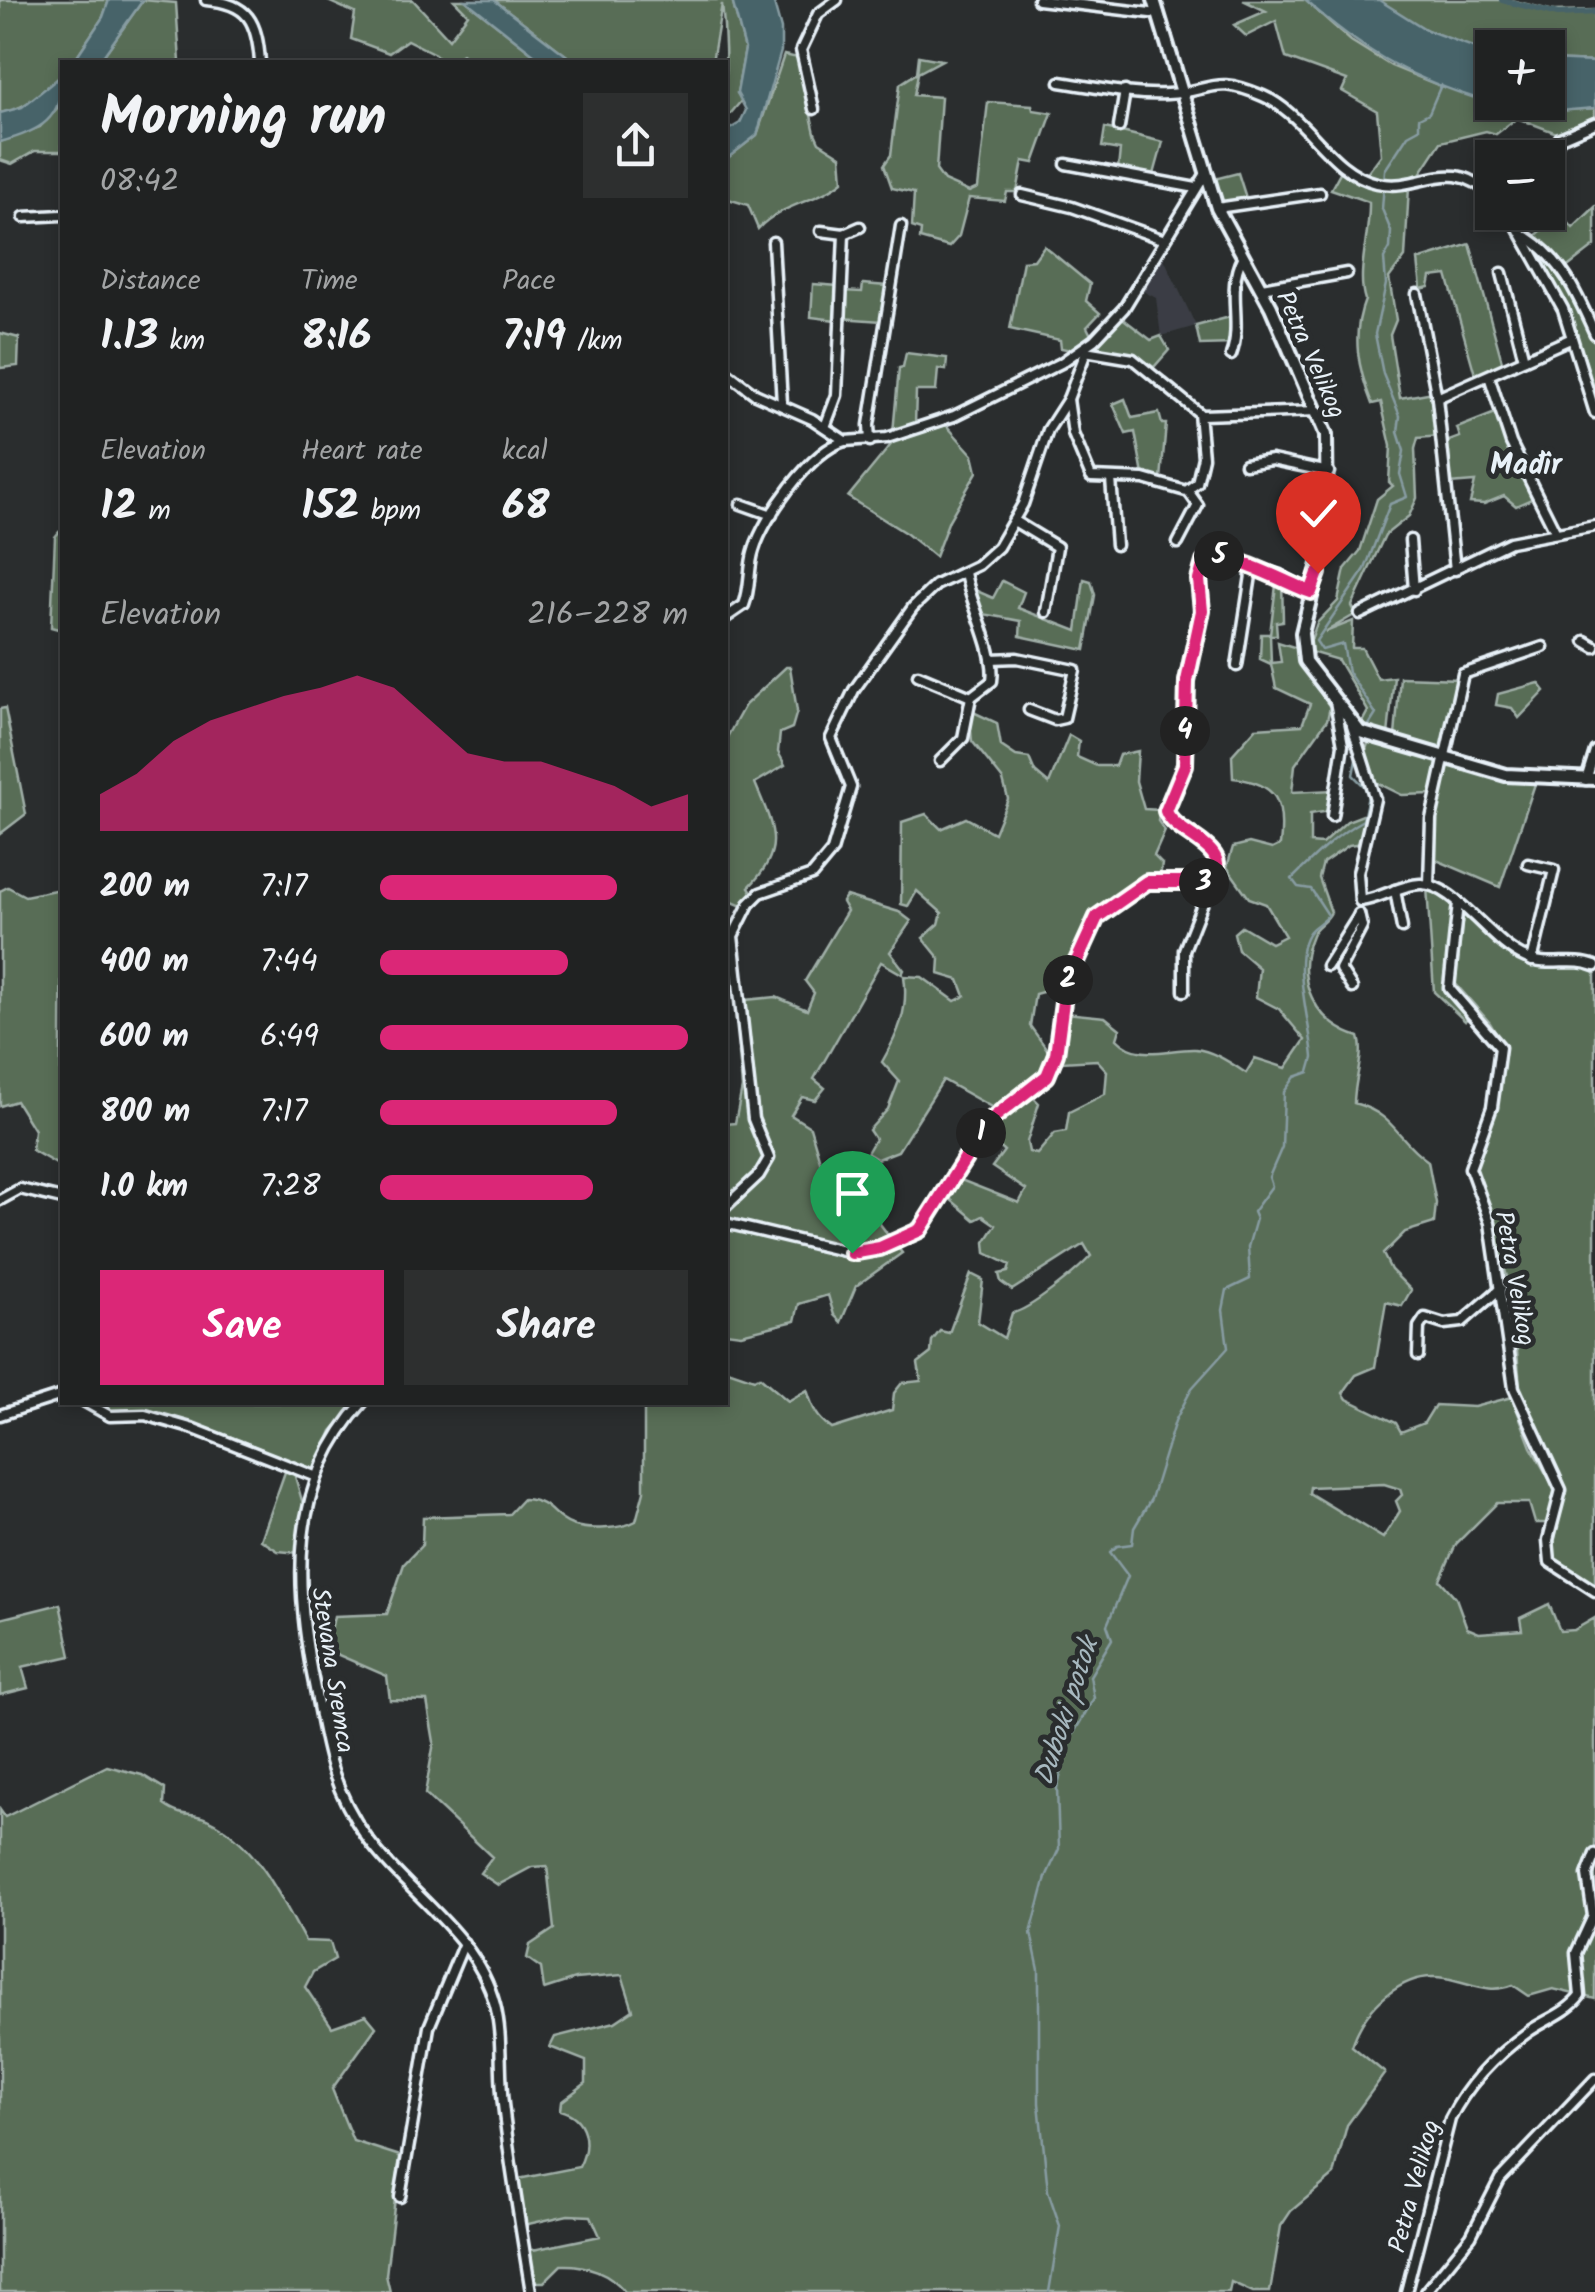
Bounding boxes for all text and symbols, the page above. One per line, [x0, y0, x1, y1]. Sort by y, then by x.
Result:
map controls [1475, 30, 1565, 230]
button: + [1475, 30, 1565, 120]
text: Morning run [100, 76, 387, 163]
button: share [583, 93, 688, 198]
button: − [1475, 140, 1565, 230]
text: 08:42 [100, 157, 179, 208]
text: Distance [100, 259, 201, 304]
text: Time [301, 259, 358, 304]
text: Pace [502, 259, 555, 304]
street label: Petra Velikog [1264, 285, 1356, 425]
text: 1.13 [100, 304, 158, 371]
text: 8:16 [301, 304, 372, 371]
text: 7:19 [502, 304, 566, 371]
text: km [158, 319, 205, 364]
text: /km [566, 319, 623, 364]
text: Elevation [100, 429, 206, 474]
text: Heart rate [301, 429, 423, 474]
text: kcal [502, 429, 548, 474]
district label: Mađir [1490, 442, 1563, 490]
pin [1276, 471, 1361, 574]
text: 12 [100, 474, 137, 541]
text: 152 [301, 474, 359, 541]
text: 68 [502, 474, 550, 541]
icon: check [1291, 486, 1346, 541]
text: m [137, 489, 171, 534]
text: bpm [359, 489, 421, 534]
pin: 5 [1194, 531, 1244, 581]
text: 5 [1212, 533, 1226, 578]
text: Elevation [100, 590, 221, 641]
text: 216–228 m [527, 590, 688, 641]
pin: 4 [1160, 706, 1210, 756]
text: 4 [1177, 708, 1193, 753]
pin: 3 [1179, 858, 1229, 908]
text: 3 [1196, 860, 1212, 905]
text: 200 m [100, 862, 190, 913]
text: 7:17 [260, 862, 307, 913]
text: 400 m [100, 937, 189, 988]
text: 7:44 [260, 937, 318, 988]
pin: 2 [1043, 955, 1093, 1005]
text: 2 [1060, 957, 1076, 1002]
text: 600 m [100, 1012, 189, 1063]
text: 6:49 [260, 1012, 319, 1063]
text: 800 m [100, 1087, 190, 1138]
text: 7:17 [260, 1087, 307, 1138]
pin: 1 [956, 1108, 1006, 1158]
text: 1 [977, 1110, 985, 1155]
pin [810, 1151, 895, 1254]
text: 1.0 km [100, 1162, 188, 1213]
text: 7:28 [260, 1162, 320, 1213]
icon: arrive [825, 1166, 880, 1221]
street label: Petra Velikog [1483, 1208, 1546, 1349]
button: Save [100, 1270, 384, 1385]
button: Share [404, 1270, 688, 1385]
street label: Stevana Sremca [299, 1585, 365, 1756]
water label: Duboki potok [1022, 1629, 1114, 1791]
street label: Petra Velikog [1378, 2116, 1452, 2257]

